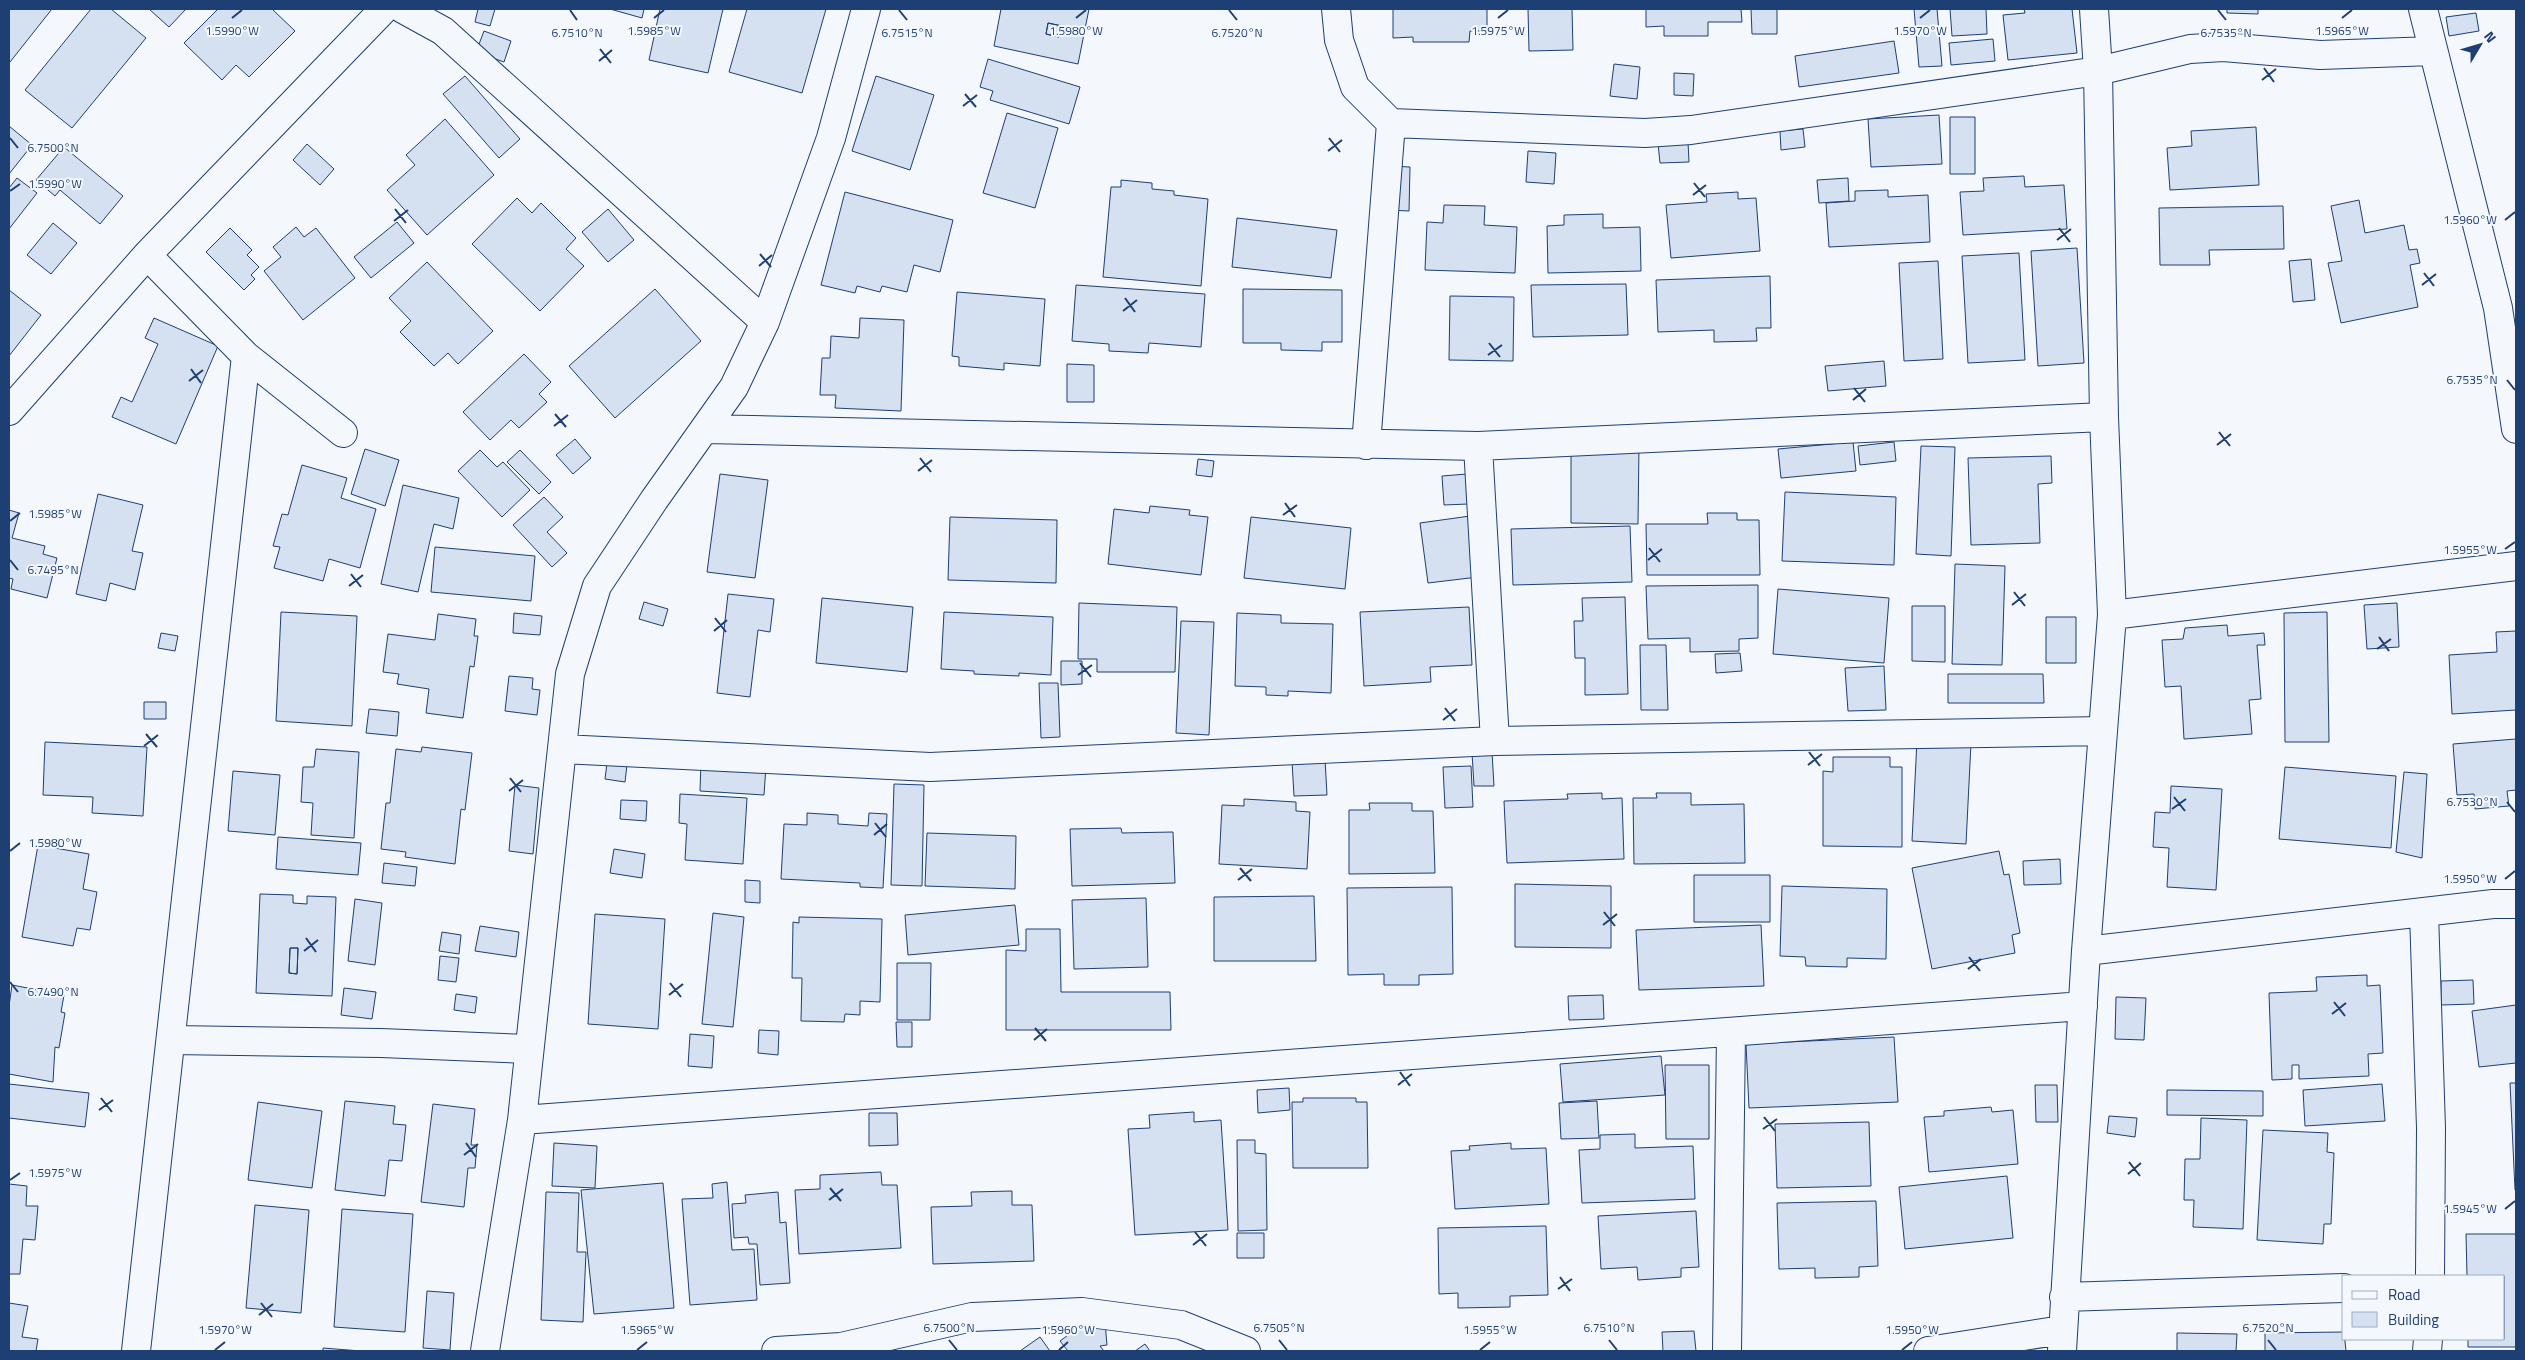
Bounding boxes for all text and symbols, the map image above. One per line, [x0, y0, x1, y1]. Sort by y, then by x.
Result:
north arrow [2455, 20, 2505, 70]
text: 1.5990°W [205, 21, 259, 40]
text: 1.5985°W [627, 21, 681, 40]
text: 1.5980°W [1049, 21, 1103, 40]
text: 1.5975°W [1471, 21, 1525, 40]
text: 1.5970°W [1893, 21, 1947, 40]
text: 1.5965°W [2315, 21, 2369, 40]
text: 6.7510°N [551, 23, 603, 42]
text: 6.7515°N [881, 23, 933, 42]
text: 6.7520°N [1211, 23, 1263, 42]
text: 6.7535°N [2200, 23, 2252, 42]
text: N [2479, 26, 2502, 47]
text: 6.7500°N [27, 138, 79, 157]
text: 1.5990°W [28, 174, 82, 193]
text: 1.5960°W [2443, 210, 2497, 229]
text: 6.7535°N [2446, 370, 2498, 389]
text: 1.5985°W [28, 504, 82, 523]
text: 1.5955°W [2443, 540, 2497, 559]
text: 6.7495°N [27, 560, 79, 579]
text: 6.7530°N [2446, 792, 2498, 811]
text: 1.5980°W [28, 833, 82, 852]
text: 1.5950°W [2443, 869, 2497, 888]
text: 6.7490°N [27, 982, 79, 1001]
text: 1.5975°W [28, 1163, 82, 1182]
text: 1.5945°W [2443, 1199, 2497, 1218]
legend [2342, 1275, 2505, 1340]
text: Road [2388, 1283, 2420, 1306]
text: Building [2388, 1308, 2439, 1331]
text: 6.7500°N [923, 1318, 975, 1337]
text: 6.7505°N [1253, 1318, 1305, 1337]
text: 6.7510°N [1583, 1318, 1635, 1337]
text: 6.7520°N [2242, 1318, 2294, 1337]
text: 1.5970°W [198, 1320, 252, 1339]
text: 1.5965°W [620, 1320, 674, 1339]
text: 1.5960°W [1041, 1320, 1095, 1339]
text: 1.5955°W [1463, 1320, 1517, 1339]
text: 1.5950°W [1885, 1320, 1939, 1339]

